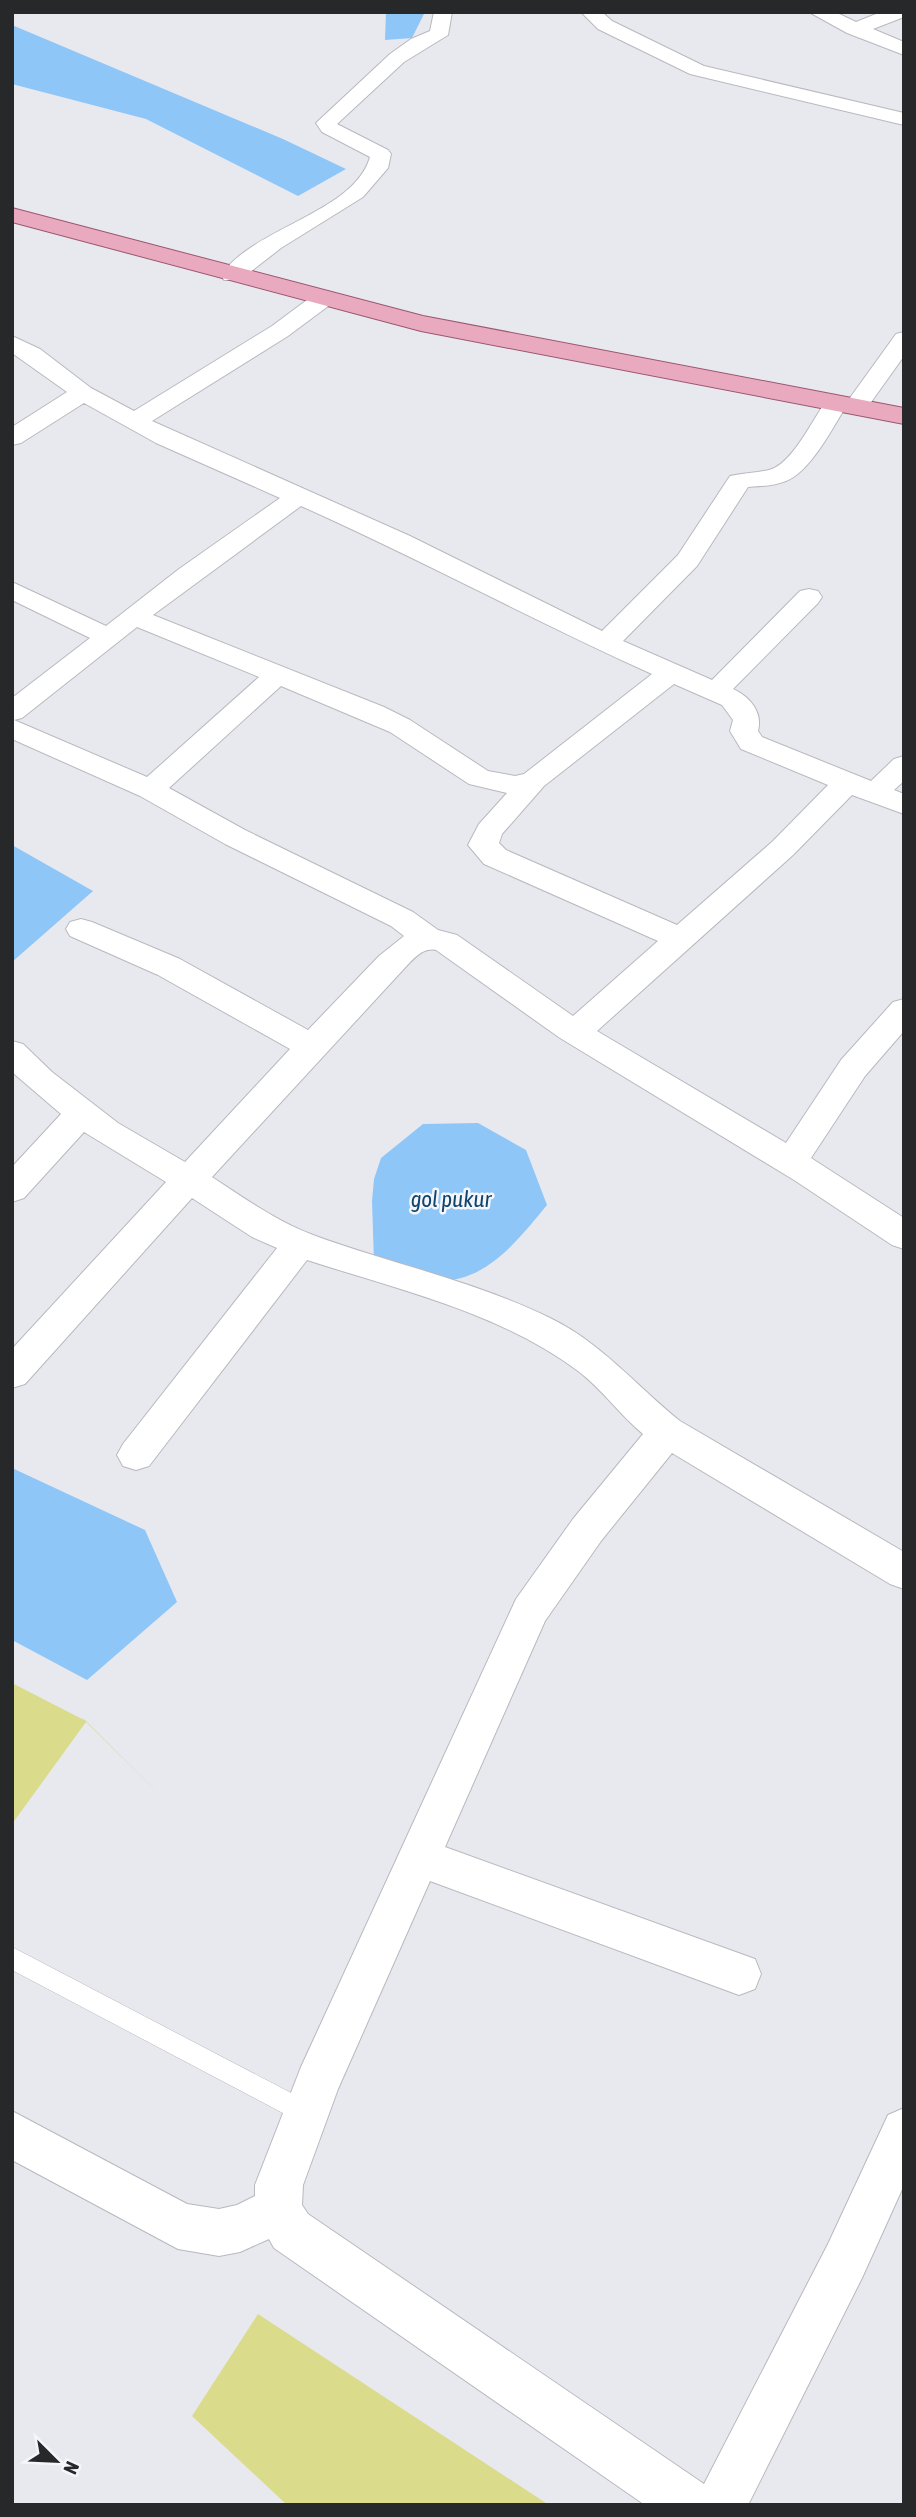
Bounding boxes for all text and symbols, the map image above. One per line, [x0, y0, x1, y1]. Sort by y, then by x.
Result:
water label: gol pukur [411, 1186, 492, 1212]
north arrow [21, 2426, 91, 2496]
text: N [59, 2458, 84, 2478]

